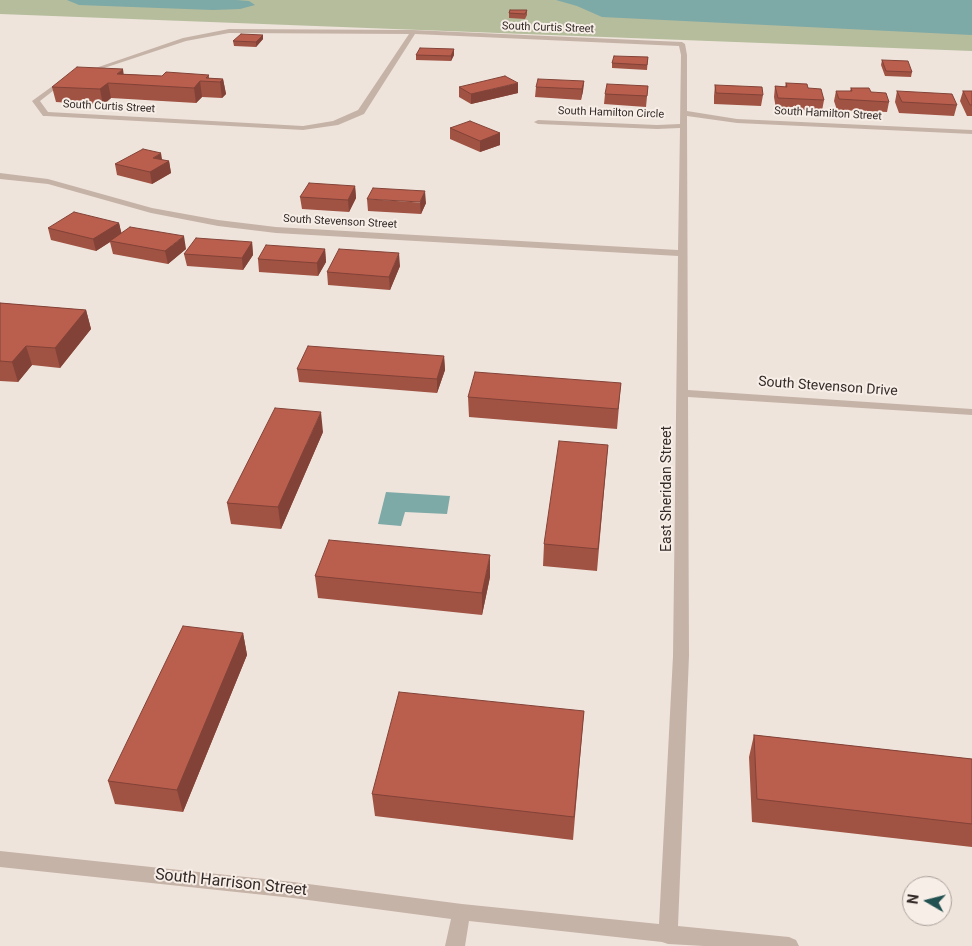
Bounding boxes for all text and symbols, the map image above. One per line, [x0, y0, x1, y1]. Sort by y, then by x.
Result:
street label: South Curtis Street [502, 20, 594, 36]
street label: South Curtis Street [63, 98, 155, 116]
street label: South Hamilton Circle [558, 105, 664, 121]
street label: South Hamilton Street [774, 105, 882, 123]
street label: South Stevenson Street [283, 212, 397, 232]
street label: South Stevenson Drive [758, 374, 898, 400]
street label: East Sheridan Street [659, 426, 675, 552]
street label: South Harrison Street [154, 865, 308, 901]
north arrow [902, 876, 952, 926]
text: N [905, 893, 922, 905]

